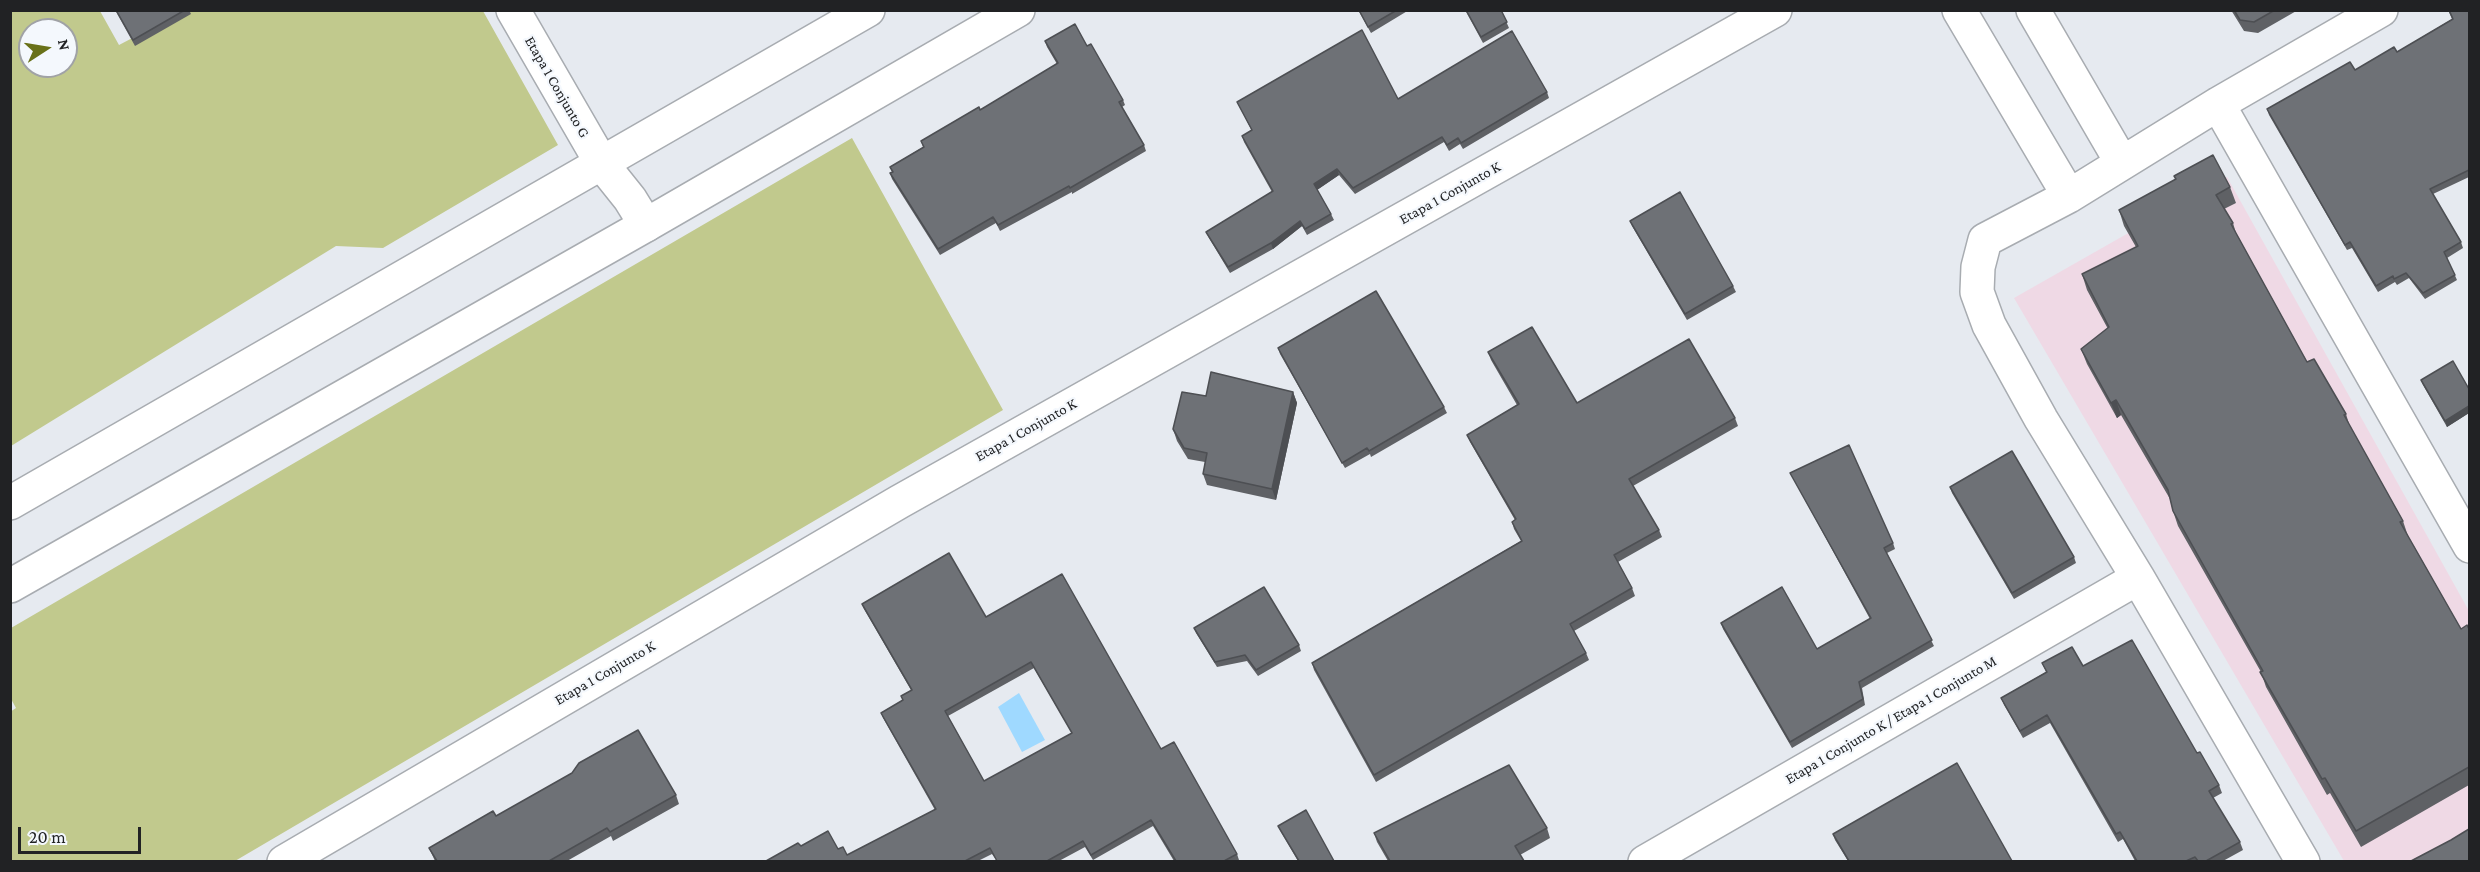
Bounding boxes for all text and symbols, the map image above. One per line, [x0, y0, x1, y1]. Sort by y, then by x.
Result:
north arrow [18, 18, 78, 78]
street label: Etapa 1 Conjunto G [521, 33, 593, 141]
text: N [55, 37, 74, 52]
street label: Etapa 1 Conjunto K [1396, 158, 1504, 228]
street label: Etapa 1 Conjunto K [972, 395, 1080, 465]
street label: Etapa 1 Conjunto K [552, 637, 658, 709]
street label: Etapa 1 Conjunto K / Etapa 1 Conjunto M [1782, 652, 2000, 788]
scale bar [21, 815, 144, 853]
text: 20 m [29, 827, 66, 847]

